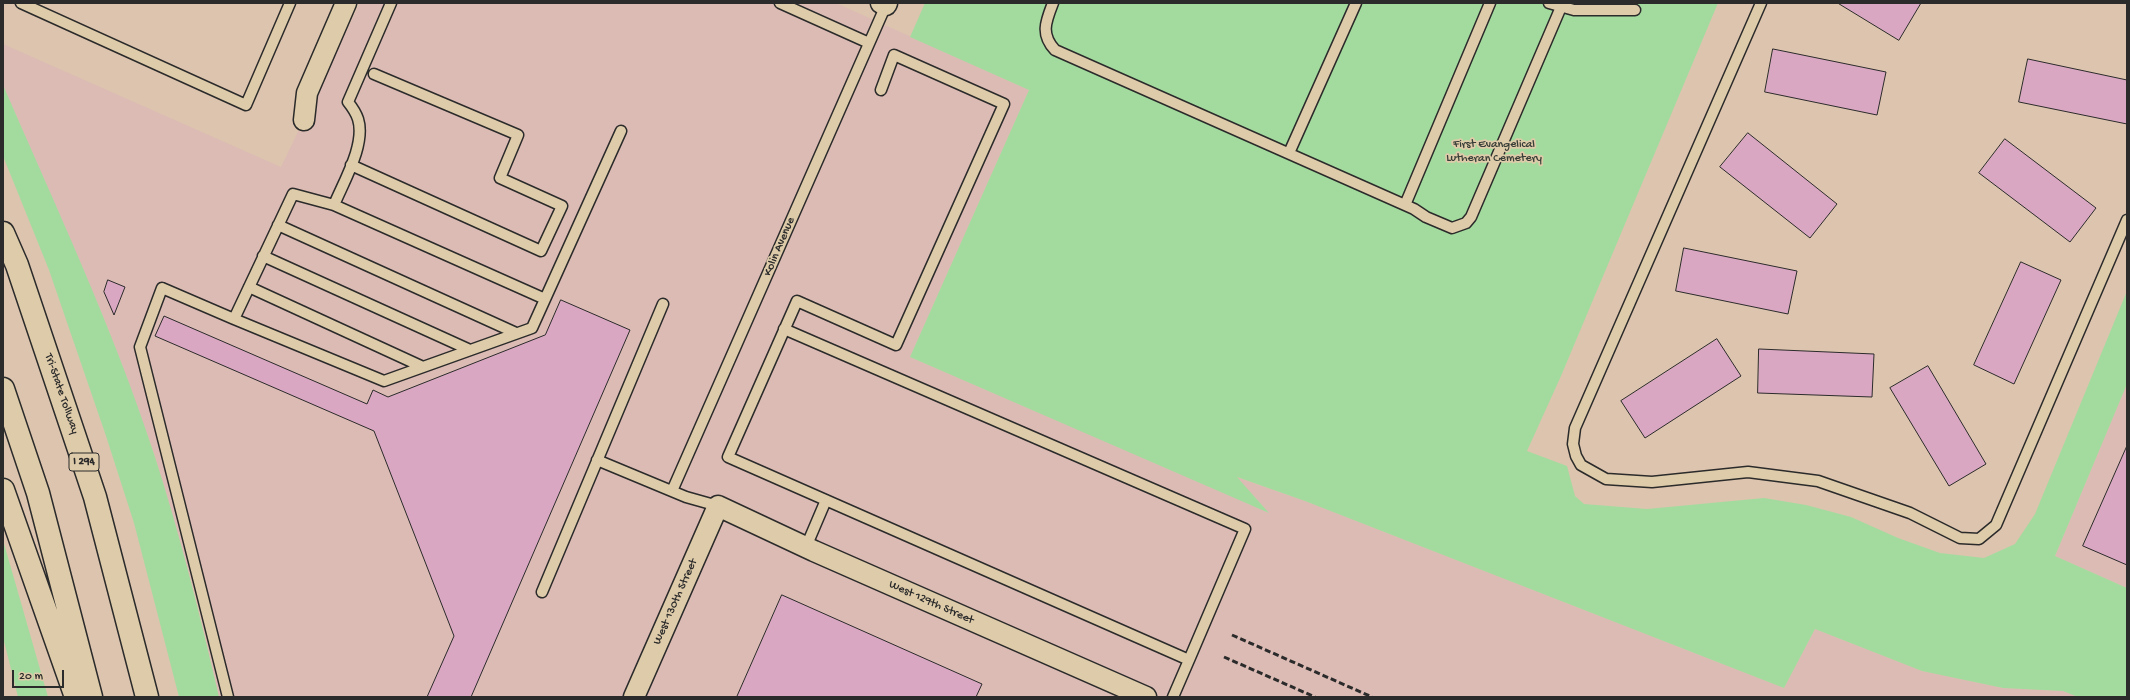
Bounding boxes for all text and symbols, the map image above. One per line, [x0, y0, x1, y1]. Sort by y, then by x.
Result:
park label: First Evangelical Lutheran Cemetery [1446, 138, 1542, 166]
street label: Kolin Avenue [761, 215, 799, 279]
street label: Tri-State Tollway [40, 352, 82, 436]
road number: I 294 [69, 453, 99, 471]
street label: West 130th Street [651, 557, 701, 647]
street label: West 129th Street [886, 578, 976, 628]
scale bar [14, 662, 66, 688]
text: 20 m [19, 670, 43, 684]

